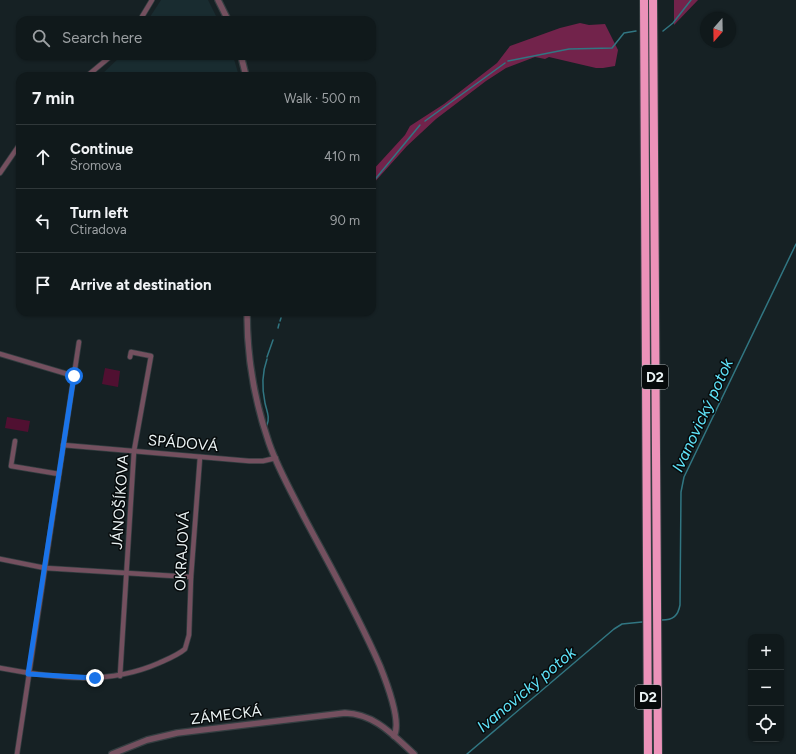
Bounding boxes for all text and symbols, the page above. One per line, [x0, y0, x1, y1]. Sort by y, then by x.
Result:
north arrow [700, 12, 736, 48]
search box [16, 16, 376, 60]
icon: search [30, 27, 52, 49]
text: Search here [62, 29, 142, 47]
text: 7 min [32, 88, 74, 108]
text: Walk · 500 m [284, 91, 360, 106]
text: Continue [70, 140, 133, 158]
icon: ahead [32, 146, 54, 168]
text: 410 m [324, 149, 360, 164]
text: Šromova [70, 158, 122, 173]
text: Turn left [70, 204, 128, 222]
icon: left [32, 210, 54, 232]
text: 90 m [330, 213, 360, 228]
text: Ctiradova [70, 222, 127, 237]
icon: arrive [32, 274, 54, 296]
text: Arrive at destination [70, 276, 211, 294]
water label: Ivanovický potok [668, 354, 738, 475]
road number: D2 [642, 365, 668, 389]
route start [65, 367, 83, 385]
street label: SPÁDOVÁ [147, 431, 219, 455]
street label: JÁNOŠÍKOVA [108, 454, 132, 550]
street label: OKRAJOVÁ [171, 511, 193, 591]
map controls [748, 634, 784, 742]
button: + [748, 634, 784, 670]
water label: Ivanovický potok [473, 642, 580, 736]
route end [86, 669, 104, 687]
button: − [748, 670, 784, 706]
road number: D2 [635, 685, 661, 709]
street label: ZÁMECKÁ [189, 702, 263, 728]
button: locate [748, 706, 784, 742]

